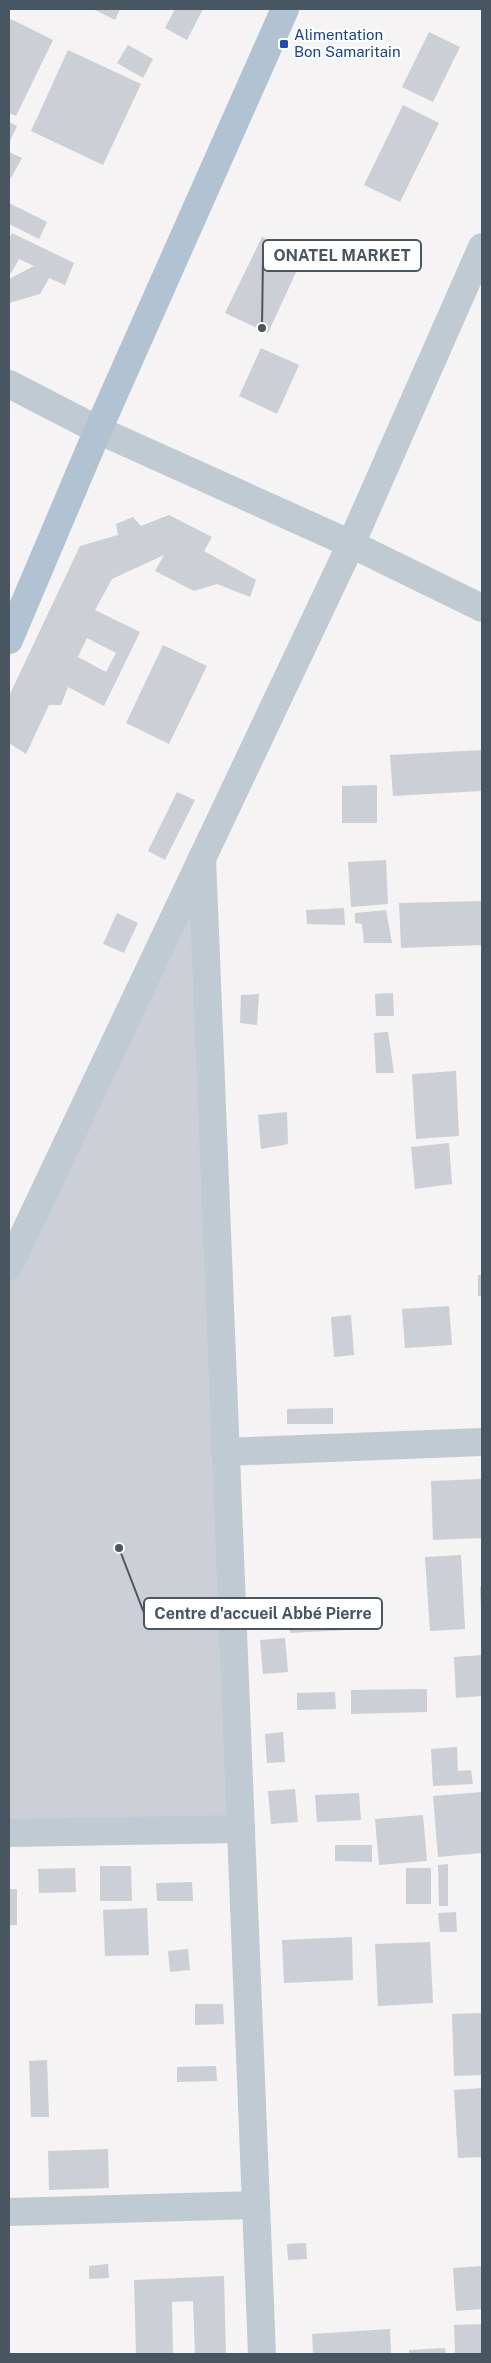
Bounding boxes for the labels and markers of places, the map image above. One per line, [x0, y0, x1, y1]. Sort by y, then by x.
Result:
place label: Alimentation Bon Samaritain [294, 26, 401, 60]
marker: Alimentation Bon Samaritain [278, 38, 290, 50]
callout: ONATEL MARKET [263, 240, 421, 271]
callout: Centre d'accueil Abbé Pierre [144, 1598, 382, 1629]

